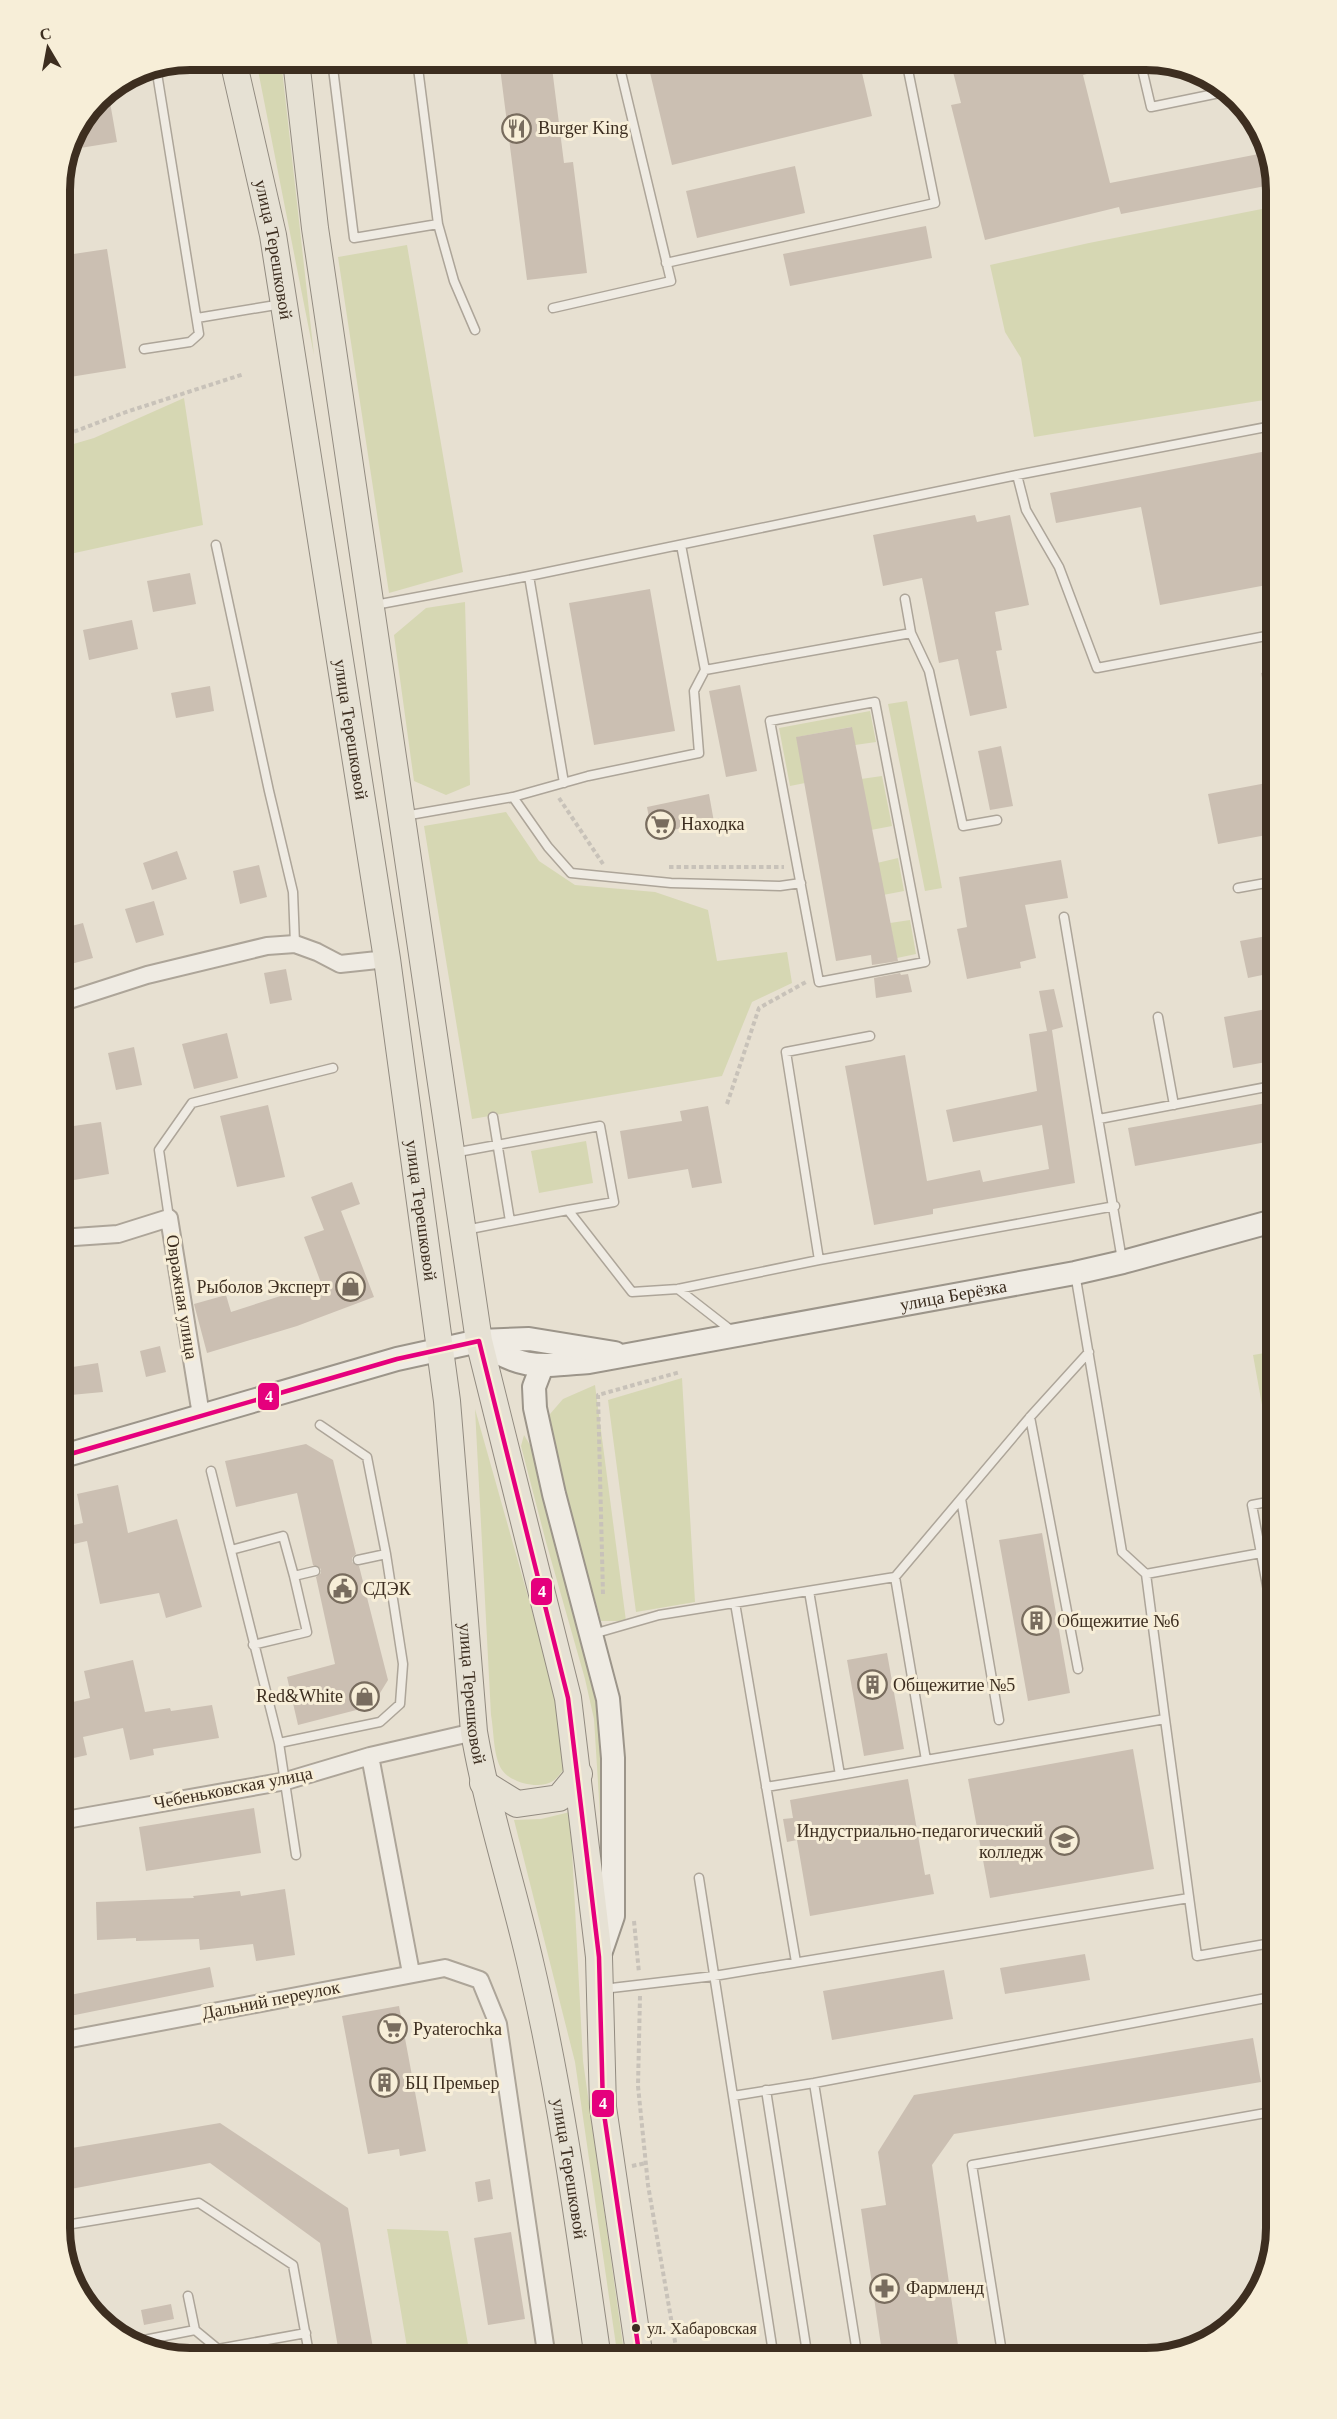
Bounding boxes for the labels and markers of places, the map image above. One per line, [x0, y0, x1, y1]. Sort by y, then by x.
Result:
restaurant icon: Burger King [501, 112, 533, 144]
place label: Burger King [538, 118, 628, 138]
supermarket icon: Находка [644, 808, 676, 840]
place label: Находка [681, 814, 744, 834]
shop icon: Рыболов Эксперт [335, 1271, 367, 1303]
place label: Рыболов Эксперт [197, 1277, 330, 1297]
public building icon: СДЭК [326, 1573, 358, 1605]
place label: СДЭК [363, 1579, 412, 1599]
building icon: Общежитие №6 [1020, 1605, 1052, 1637]
place label: Общежитие №6 [1057, 1611, 1179, 1631]
building icon: Общежитие №5 [856, 1669, 888, 1701]
place label: Общежитие №5 [893, 1675, 1015, 1695]
shop icon: Red&White [348, 1680, 380, 1712]
place label: Red&White [256, 1686, 343, 1706]
place label: Индустриально-педагогический колледж [797, 1821, 1044, 1862]
school or university icon: Индустриально-педагогический колледж [1048, 1825, 1080, 1857]
supermarket icon: Pyaterochka [376, 2013, 408, 2045]
place label: Pyaterochka [413, 2019, 502, 2039]
building icon: БЦ Премьер [368, 2067, 400, 2099]
place label: БЦ Премьер [405, 2073, 499, 2093]
pharmacy icon: Фармленд [869, 2272, 901, 2304]
place label: Фармленд [906, 2278, 984, 2298]
place label: ул. Хабаровская [647, 2320, 757, 2338]
marker: ул. Хабаровская [630, 2322, 642, 2334]

